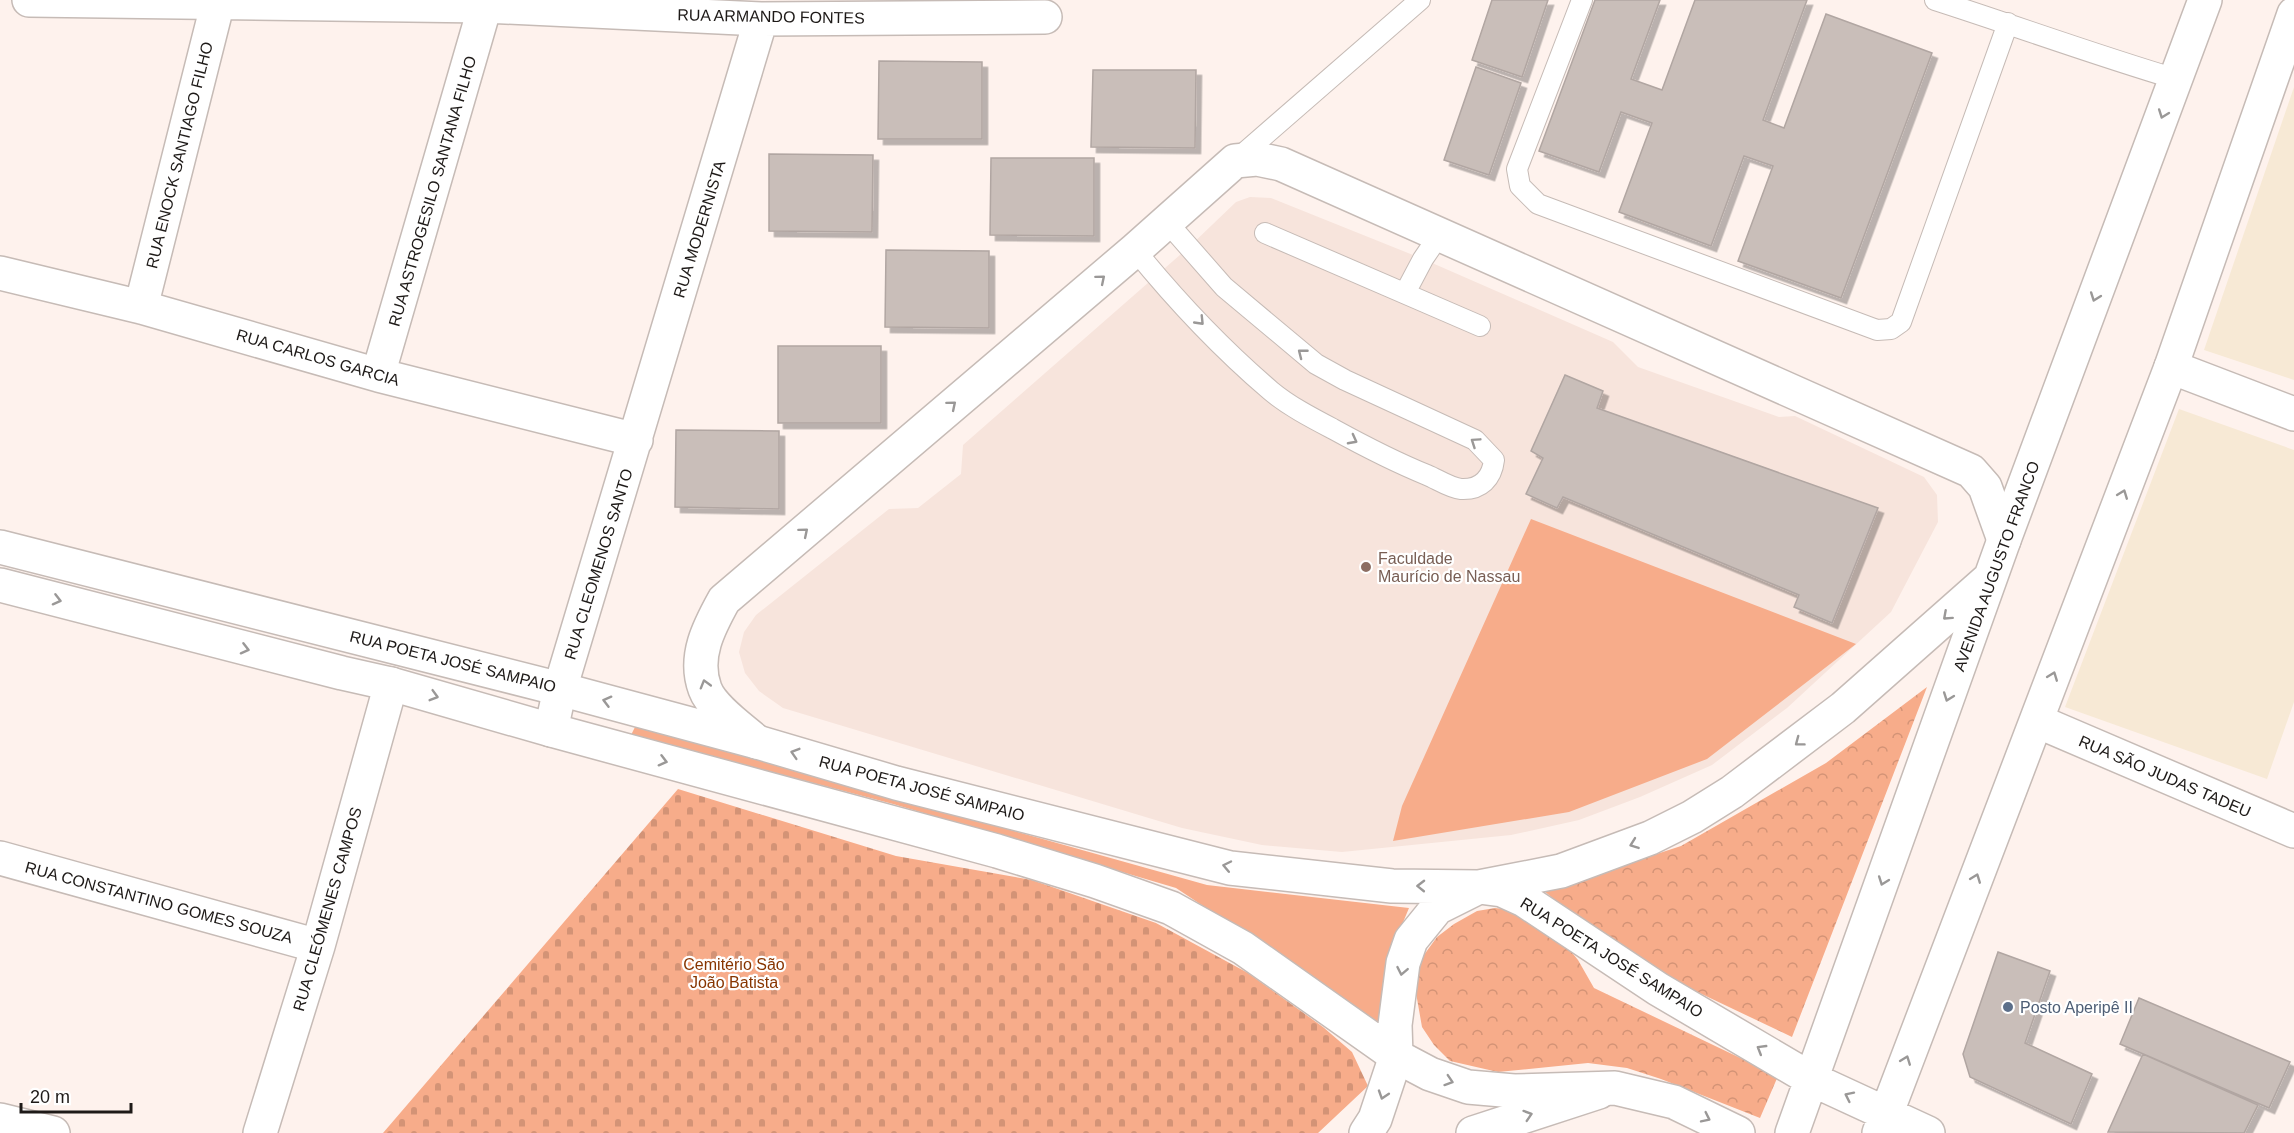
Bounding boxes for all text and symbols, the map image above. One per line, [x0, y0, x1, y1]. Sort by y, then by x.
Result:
street label: RUA ARMANDO FONTES [677, 6, 865, 27]
street label: RUA ENOCK SANTIAGO FILHO [143, 40, 216, 270]
street label: RUA ASTROGESILO SANTANA FILHO [386, 54, 479, 328]
one-way arrow [2158, 108, 2170, 119]
street label: RUA MODERNISTA [670, 158, 729, 300]
one-way arrow [1094, 275, 1105, 286]
one-way arrow [2089, 291, 2102, 302]
one-way arrow [1192, 314, 1203, 325]
street label: RUA CARLOS GARCIA [234, 326, 402, 389]
one-way arrow [1298, 350, 1309, 361]
one-way arrow [945, 402, 956, 413]
one-way arrow [1347, 433, 1357, 444]
one-way arrow [1471, 438, 1482, 449]
street label: AVENIDA AUGUSTO FRANCO [1950, 459, 2043, 674]
street label: RUA CLEOMENOS SANTO [561, 467, 636, 662]
one-way arrow [2115, 489, 2128, 500]
one-way arrow [797, 528, 808, 539]
place label: Faculdade Maurício de Nassau [1378, 550, 1520, 585]
marker: Faculdade Maurício de Nassau [1359, 560, 1373, 574]
one-way arrow [51, 592, 61, 605]
one-way arrow [1943, 609, 1954, 620]
street label: RUA POETA JOSÉ SAMPAIO [348, 627, 558, 695]
one-way arrow [240, 641, 250, 654]
one-way arrow [2046, 671, 2059, 682]
one-way arrow [700, 679, 712, 690]
one-way arrow [429, 689, 439, 701]
one-way arrow [1943, 691, 1956, 702]
one-way arrow [602, 696, 613, 708]
street label: RUA SÃO JUDAS TADEU [2076, 731, 2254, 820]
one-way arrow [1794, 734, 1805, 745]
one-way arrow [790, 748, 801, 760]
street label: RUA POETA JOSÉ SAMPAIO [817, 752, 1027, 824]
one-way arrow [657, 753, 667, 766]
street label: RUA CLEÓMENES CAMPOS [289, 805, 365, 1013]
one-way arrow [1629, 837, 1640, 850]
street label: RUA CONSTANTINO GOMES SOUZA [23, 859, 295, 947]
one-way arrow [1222, 861, 1232, 874]
one-way arrow [1969, 873, 1981, 884]
one-way arrow [1877, 875, 1890, 885]
one-way arrow [1416, 880, 1425, 892]
street label: RUA POETA JOSÉ SAMPAIO [1517, 893, 1707, 1021]
park label: Cemitério São João Batista [683, 956, 785, 991]
one-way arrow [1396, 966, 1409, 976]
place label: Posto Aperipê II [2020, 999, 2133, 1016]
marker: Posto Aperipê II [2001, 1000, 2015, 1014]
one-way arrow [1757, 1045, 1767, 1057]
one-way arrow [1899, 1055, 1911, 1066]
one-way arrow [1443, 1073, 1454, 1086]
scale bar [21, 1076, 130, 1114]
text: 20 m [30, 1087, 70, 1107]
one-way arrow [1377, 1089, 1390, 1100]
one-way arrow [1844, 1092, 1855, 1104]
one-way arrow [1522, 1110, 1533, 1122]
one-way arrow [1700, 1110, 1711, 1122]

